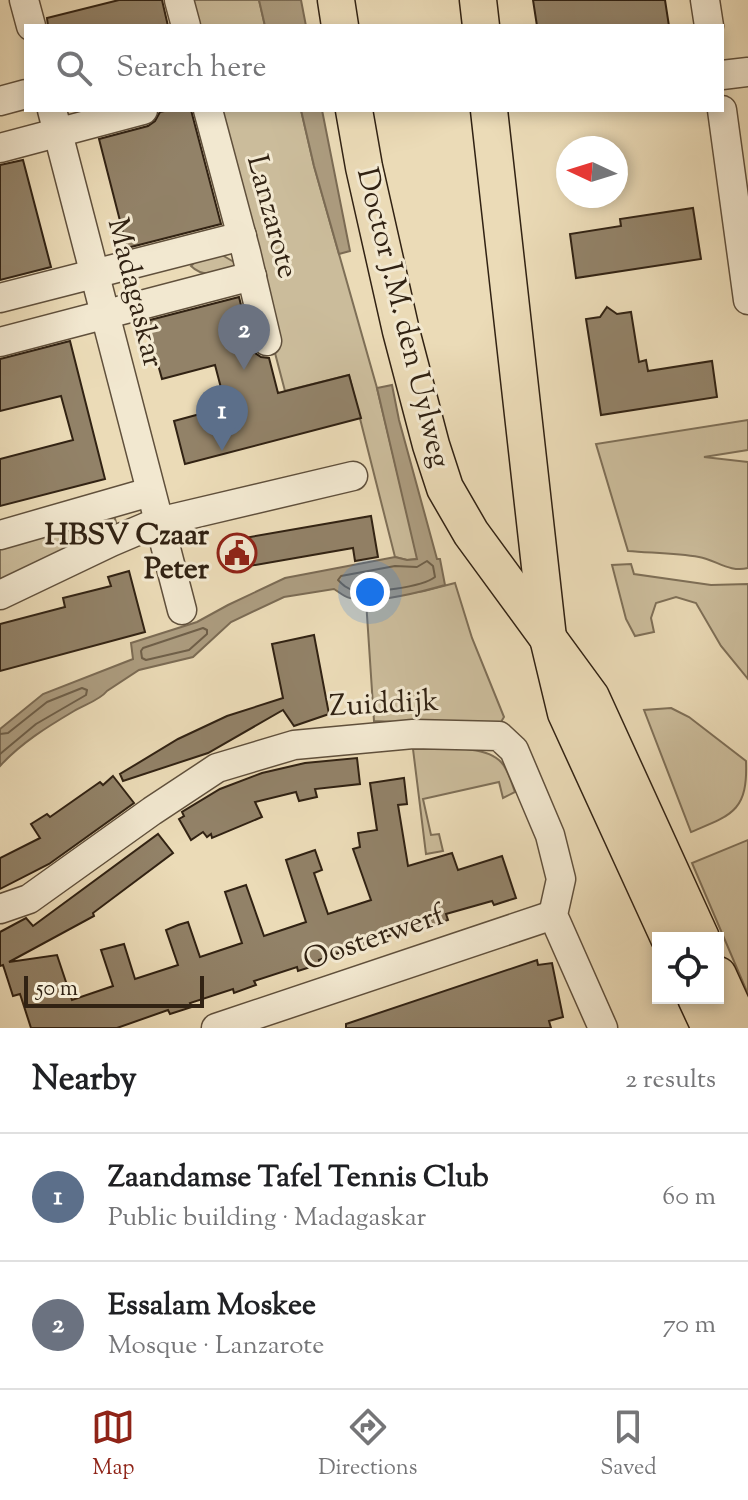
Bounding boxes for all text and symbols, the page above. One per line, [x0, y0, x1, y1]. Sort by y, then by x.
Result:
search box [24, 24, 724, 112]
icon: search [52, 46, 96, 90]
text: Search here [116, 47, 266, 90]
north arrow [556, 136, 628, 208]
street label: Lanzarote [234, 151, 308, 283]
street label: Doctor J.M. den Uylweg [344, 163, 460, 473]
street label: Madagaskar [95, 214, 173, 372]
pin: 2 [218, 304, 270, 370]
pin: 1 [196, 385, 248, 451]
place label: HBSV Czaar Peter [45, 515, 210, 592]
public building icon: HBSV Czaar Peter [216, 532, 258, 574]
your location [350, 572, 390, 612]
street label: Zuiddijk [328, 681, 440, 729]
street label: Oosterwerf [298, 894, 452, 983]
map controls [652, 932, 724, 1004]
button: locate [652, 932, 724, 1004]
scale bar [24, 972, 204, 1008]
text: 50 m [36, 974, 78, 1006]
text: Nearby [32, 1056, 137, 1105]
text: 2 results [625, 1062, 716, 1099]
text: Zaandamse Tafel Tennis Club [108, 1157, 489, 1200]
text: 1 [54, 1179, 62, 1216]
text: 60 m [662, 1179, 716, 1216]
text: Public building · Madagaskar [108, 1200, 426, 1237]
text: Essalam Moskee [108, 1285, 316, 1328]
text: 2 [52, 1307, 64, 1344]
text: 70 m [663, 1307, 716, 1344]
text: Mosque · Lanzarote [108, 1328, 324, 1365]
tab: Map [91, 1405, 135, 1485]
tab: Directions [318, 1405, 417, 1485]
tab: Saved [600, 1405, 657, 1485]

